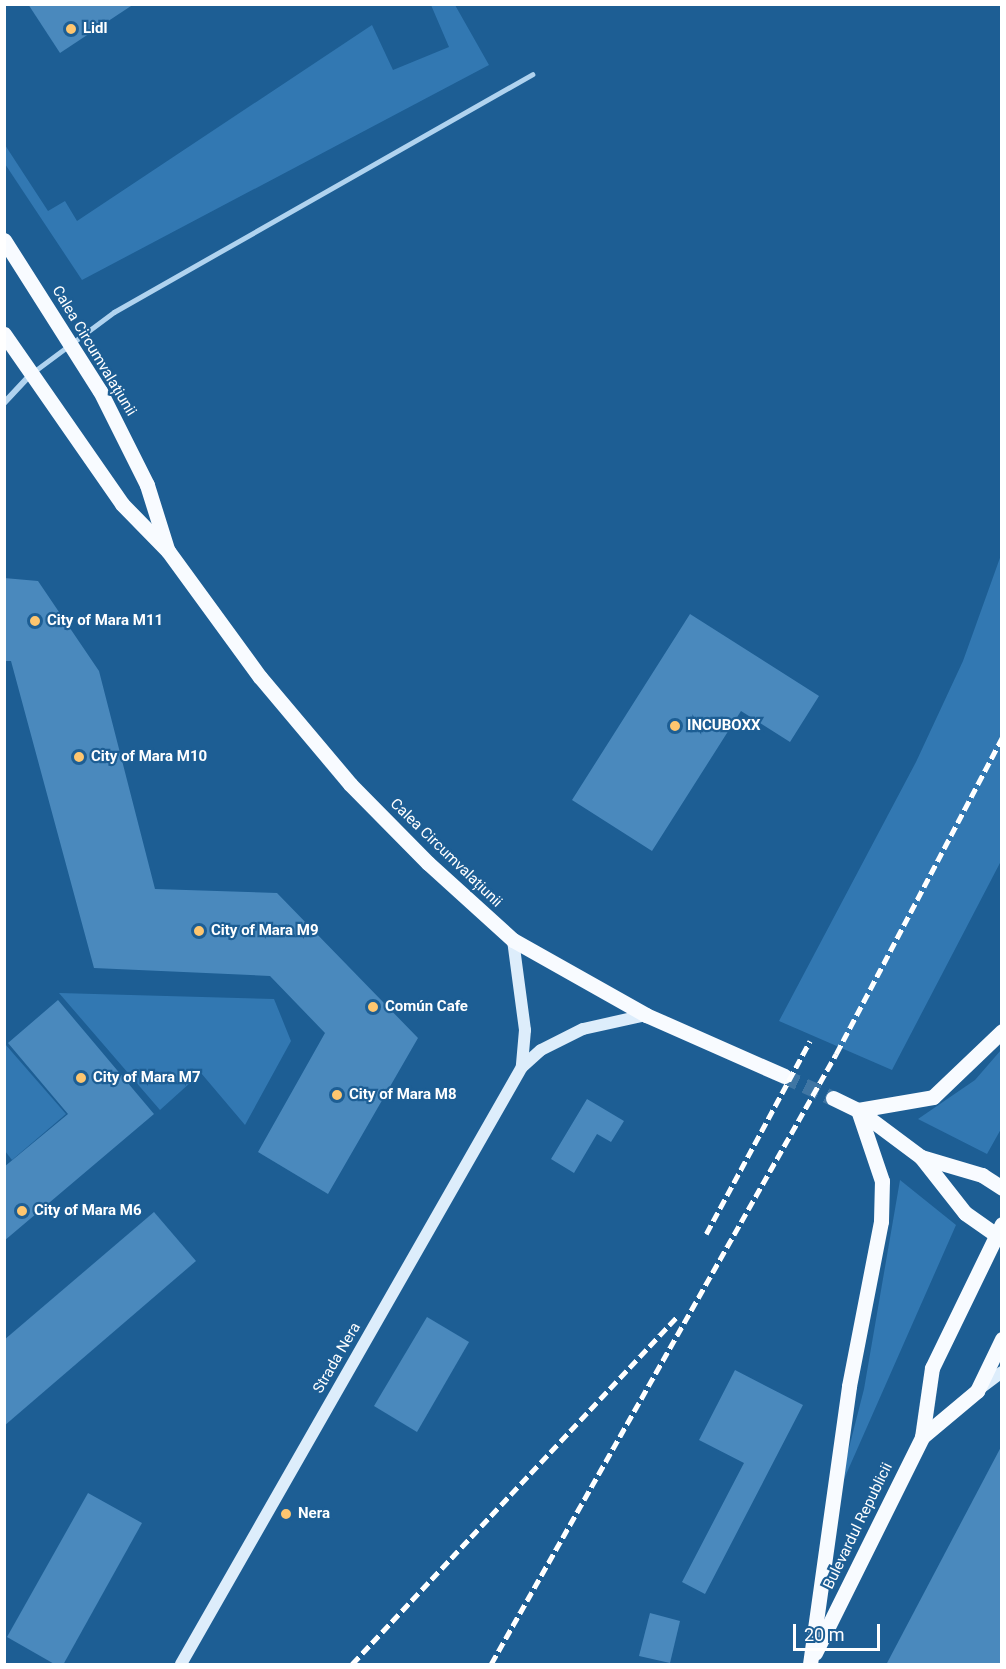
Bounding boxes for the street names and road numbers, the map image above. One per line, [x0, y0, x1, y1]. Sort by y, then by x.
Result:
street label: Calea Circumvalațiunii [48, 283, 140, 419]
street label: Calea Circumvalațiunii [386, 795, 506, 911]
street label: Strada Nera [310, 1319, 364, 1397]
street label: Bulevardul Republicii [820, 1460, 896, 1592]

